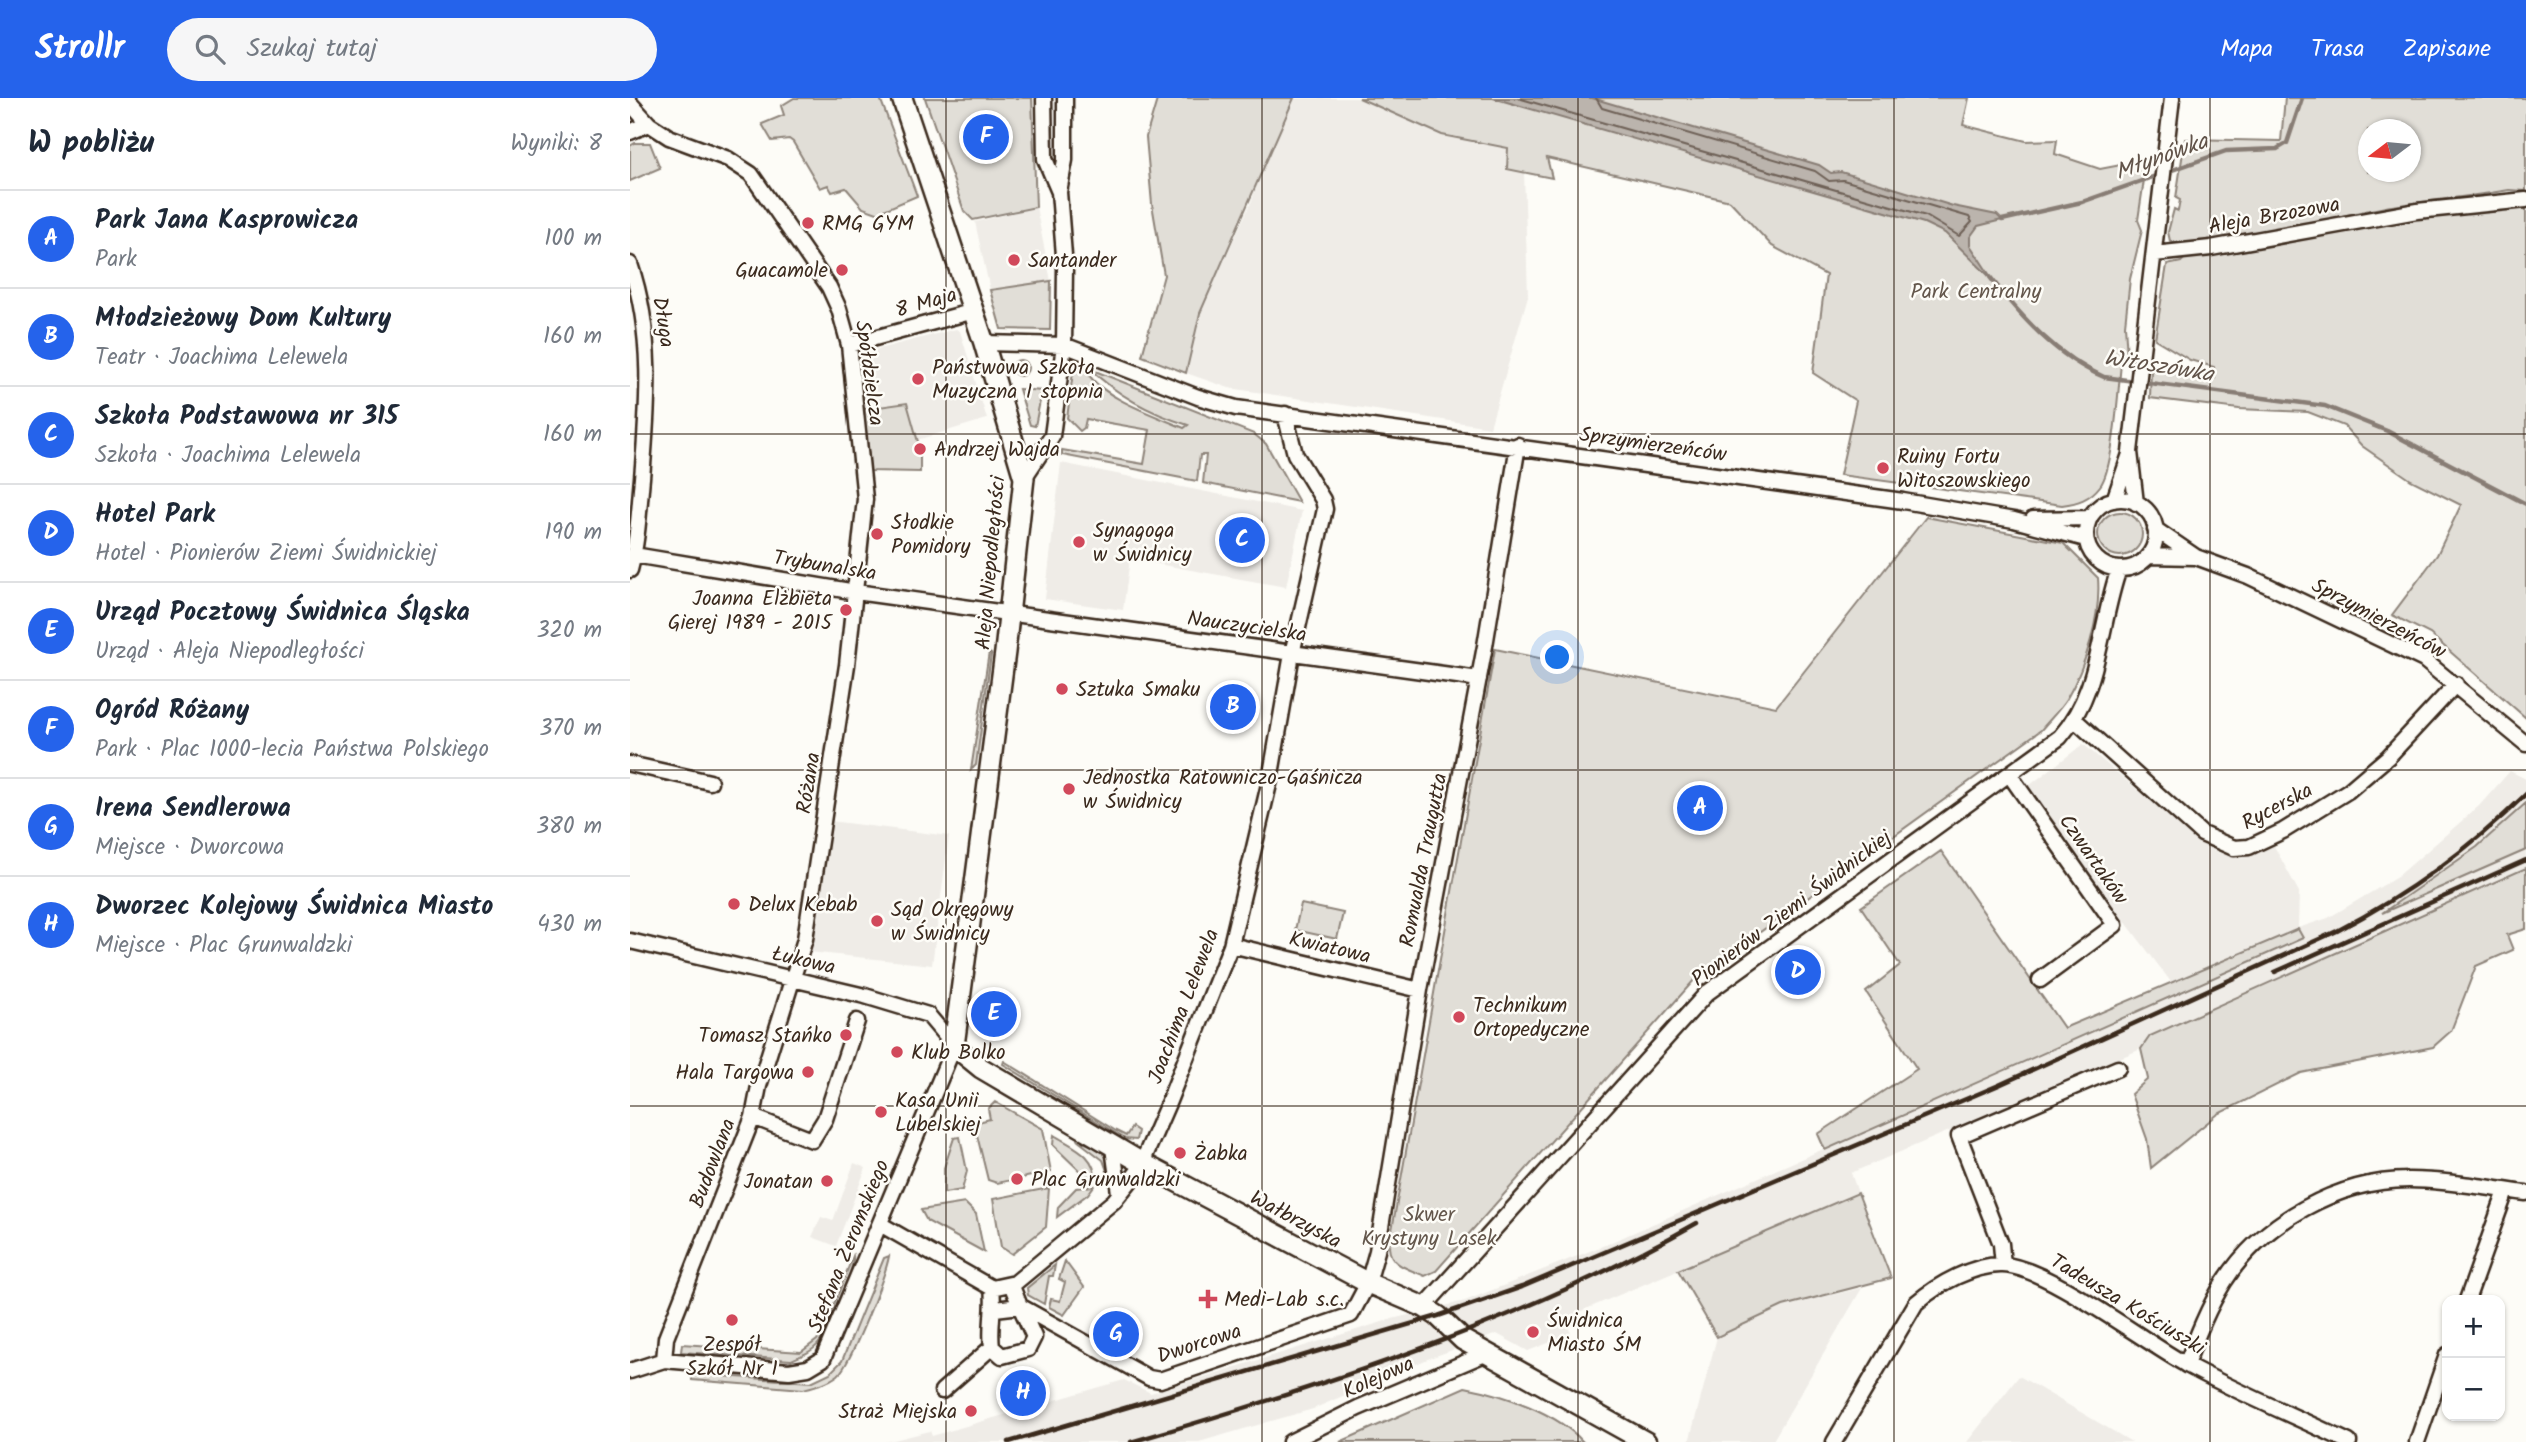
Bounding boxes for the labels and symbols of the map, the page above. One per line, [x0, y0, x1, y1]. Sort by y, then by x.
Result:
pin: F [963, 111, 1009, 163]
north arrow [2358, 119, 2421, 182]
water label: Młynówka [2110, 124, 2215, 191]
street label: Aleja Brzozowa [2206, 189, 2343, 244]
place label: RMG GYM [822, 208, 914, 241]
marker: RMG GYM [800, 215, 816, 231]
place label: Santander [1028, 245, 1117, 278]
marker: Santander [1006, 252, 1022, 268]
place label: Guacamole [735, 255, 829, 288]
marker: Guacamole [834, 262, 850, 278]
park label: Park Centralny [1911, 276, 2042, 309]
street label: 8 Maja [892, 279, 961, 328]
street label: Długa [642, 294, 683, 350]
street label: Spółdzielcza [845, 318, 892, 428]
water label: Witoszówka [2101, 341, 2218, 394]
place label: Państwowa Szkoła Muzyczna I stopnia [932, 352, 1103, 409]
marker: Państwowa Szkoła Muzyczna I stopnia [910, 371, 926, 387]
street label: Sprzymierzeńców [1577, 419, 1729, 472]
place label: Andrzej Wajda [934, 434, 1060, 467]
marker: Andrzej Wajda [912, 441, 928, 457]
place label: Ruiny Fortu Witoszowskiego [1897, 441, 2031, 498]
marker: Ruiny Fortu Witoszowskiego [1875, 460, 1891, 476]
street label: Aleja Niepodległości [967, 474, 1016, 652]
place label: Słodkie Pomidory [891, 507, 971, 564]
pin: C [1219, 514, 1265, 566]
place label: Synagoga w Świdnicy [1093, 515, 1192, 572]
marker: Słodkie Pomidory [869, 526, 885, 542]
marker: Synagoga w Świdnicy [1071, 534, 1087, 550]
street label: Trybunalska [771, 542, 879, 591]
street label: Sprzymierzeńców [2305, 570, 2452, 669]
place label: Joanna Elżbieta Gierej 1989 - 2015 [668, 583, 834, 640]
marker: Joanna Elżbieta Gierej 1989 - 2015 [838, 602, 854, 618]
street label: Nauczycielska [1185, 603, 1309, 652]
your location [1540, 640, 1574, 674]
place label: Sztuka Smaku [1076, 674, 1200, 707]
marker: Sztuka Smaku [1054, 681, 1070, 697]
pin: B [1210, 681, 1256, 733]
street label: Różana [788, 750, 831, 816]
place label: Jednostka Ratowniczo-Gaśnicza w Świdnicy [1083, 762, 1363, 819]
street label: Romualda Traugutta [1391, 770, 1458, 950]
street label: Rycerska [2236, 775, 2319, 840]
marker: Jednostka Ratowniczo-Gaśnicza w Świdnicy [1061, 781, 1077, 797]
pin: A [1677, 782, 1723, 834]
street label: Czwartaków [2049, 808, 2137, 913]
street label: Pionierów Ziemi Świdnickiej [1685, 822, 1900, 996]
place label: Delux Kebab [748, 889, 857, 922]
place label: Sąd Okręgowy w Świdnicy [891, 894, 1013, 951]
marker: Delux Kebab [726, 896, 742, 912]
marker: Sąd Okręgowy w Świdnicy [869, 913, 885, 929]
street label: Kwiatowa [1286, 923, 1374, 974]
street label: Joachima Lelewela [1140, 924, 1229, 1089]
street label: Łukowa [769, 938, 839, 985]
pin: D [1775, 946, 1821, 998]
pin: E [971, 988, 1017, 1040]
place label: Technikum Ortopedyczne [1473, 990, 1590, 1047]
marker: Technikum Ortopedyczne [1451, 1009, 1467, 1025]
place label: Tomasz Stańko [698, 1020, 832, 1053]
marker: Tomasz Stańko [838, 1027, 854, 1043]
place label: Klub Bolko [911, 1037, 1006, 1070]
marker: Klub Bolko [889, 1044, 905, 1060]
place label: Hala Targowa [675, 1057, 794, 1090]
marker: Hala Targowa [800, 1064, 816, 1080]
place label: Kasa Unii Lubelskiej [895, 1085, 981, 1142]
marker: Kasa Unii Lubelskiej [873, 1104, 889, 1120]
street label: Budowlana [681, 1114, 746, 1213]
place label: Żabka [1194, 1138, 1248, 1171]
marker: Żabka [1172, 1145, 1188, 1161]
street label: Stefana Żeromskiego [800, 1155, 899, 1338]
place label: Plac Grunwaldzki [1031, 1164, 1181, 1197]
place label: Jonatan [743, 1166, 813, 1199]
marker: Plac Grunwaldzki [1009, 1171, 1025, 1187]
marker: Jonatan [819, 1173, 835, 1189]
street label: Wałbrzyska [1244, 1182, 1347, 1258]
park label: Skwer Krystyny Lasek [1361, 1199, 1497, 1256]
street label: Tadeusza Kościuszki [2043, 1246, 2212, 1365]
place label: Medi-Lab s.c. [1224, 1284, 1344, 1317]
marker: Medi-Lab s.c. [1198, 1289, 1218, 1309]
place label: Świdnica Miasto ŚM [1547, 1305, 1641, 1362]
pin: G [1093, 1308, 1139, 1360]
marker: Zespół Szkół Nr 1 [724, 1312, 740, 1328]
street label: Dworcowa [1153, 1315, 1246, 1374]
marker: Świdnica Miasto ŚM [1525, 1324, 1541, 1340]
place label: Zespół Szkół Nr 1 [686, 1329, 778, 1386]
street label: Kolejowa [1337, 1348, 1420, 1409]
pin: H [1000, 1367, 1046, 1419]
place label: Straż Miejska [838, 1396, 957, 1429]
marker: Straż Miejska [963, 1403, 979, 1419]

